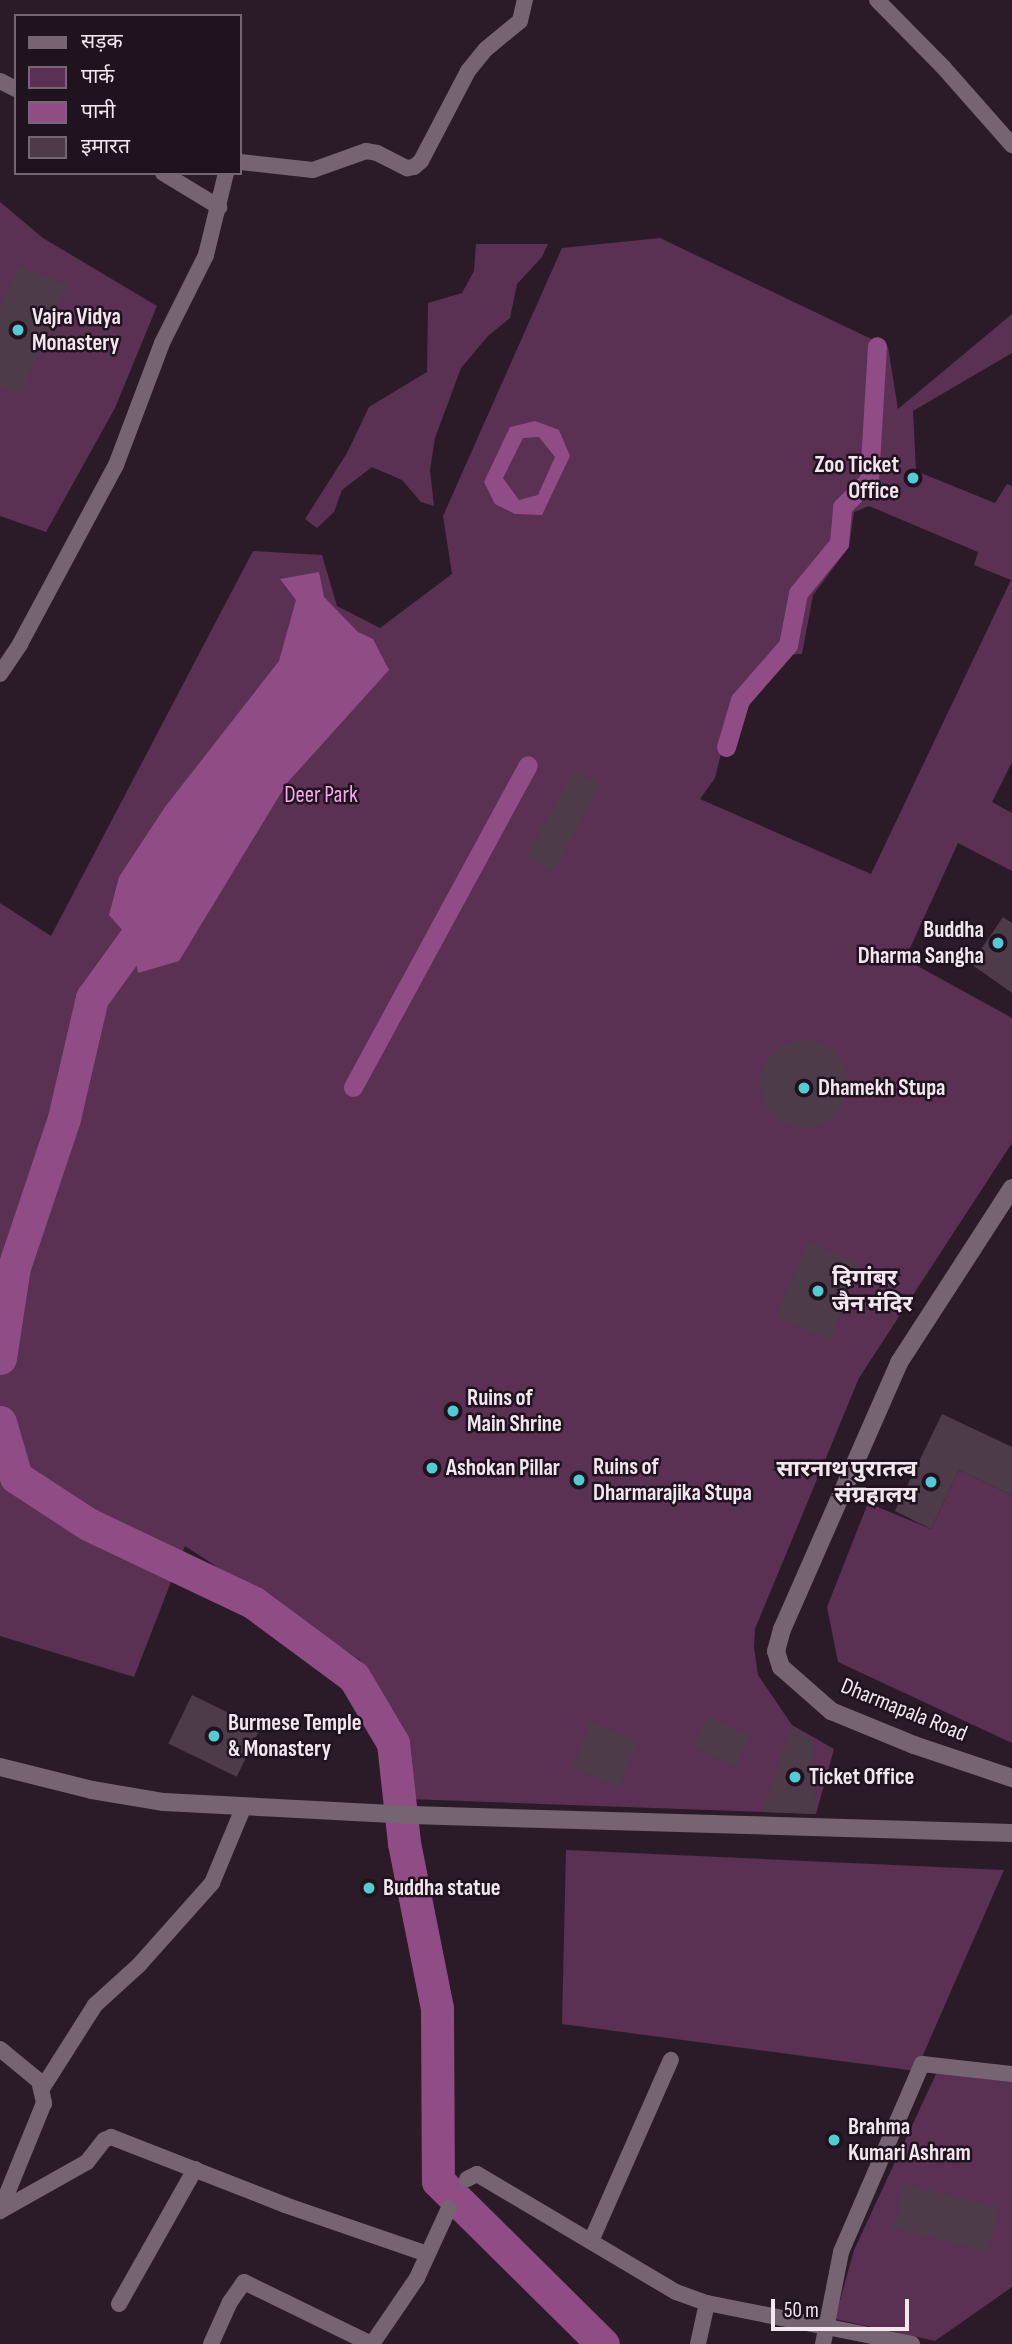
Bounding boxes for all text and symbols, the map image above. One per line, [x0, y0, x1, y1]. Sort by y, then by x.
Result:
legend [14, 14, 242, 175]
text: सड़क [81, 29, 123, 54]
text: पार्क [81, 64, 115, 89]
text: पानी [81, 99, 115, 124]
text: इमारत [81, 134, 130, 159]
place label: Vajra Vidya Monastery [32, 303, 121, 357]
marker: Vajra Vidya Monastery [10, 322, 26, 338]
place label: Zoo Ticket Office [814, 451, 899, 505]
marker: Zoo Ticket Office [905, 470, 921, 486]
park label: Deer Park [284, 781, 358, 809]
place label: Buddha Dharma Sangha [858, 916, 984, 970]
marker: Buddha Dharma Sangha [990, 935, 1006, 951]
place label: Dhamekh Stupa [818, 1074, 946, 1102]
marker: Dhamekh Stupa [796, 1080, 812, 1096]
place label: दिगांबर जैन मंदिर [832, 1264, 913, 1318]
marker: दिगांबर जैन मंदिर [810, 1283, 826, 1299]
place label: Ruins of Main Shrine [467, 1384, 562, 1438]
marker: Ruins of Main Shrine [445, 1403, 461, 1419]
place label: Ruins of Dharmarajika Stupa [593, 1453, 752, 1507]
place label: Ashokan Pillar [446, 1454, 560, 1482]
place label: सारनाथ पुरातत्व संग्रहालय [776, 1455, 917, 1509]
marker: Ashokan Pillar [424, 1460, 440, 1476]
marker: Ruins of Dharmarajika Stupa [571, 1472, 587, 1488]
marker: सारनाथ पुरातत्व संग्रहालय [923, 1474, 939, 1490]
street label: Dharmapala Road [837, 1672, 971, 1748]
place label: Burmese Temple & Monastery [228, 1709, 362, 1763]
marker: Burmese Temple & Monastery [206, 1728, 222, 1744]
place label: Ticket Office [809, 1763, 914, 1791]
marker: Ticket Office [787, 1769, 803, 1785]
place label: Buddha statue [383, 1874, 501, 1902]
marker: Buddha statue [361, 1880, 377, 1896]
place label: Brahma Kumari Ashram [848, 2113, 971, 2167]
marker: Brahma Kumari Ashram [826, 2132, 842, 2148]
scale bar [774, 2284, 912, 2328]
text: 50 m [784, 2298, 819, 2323]

